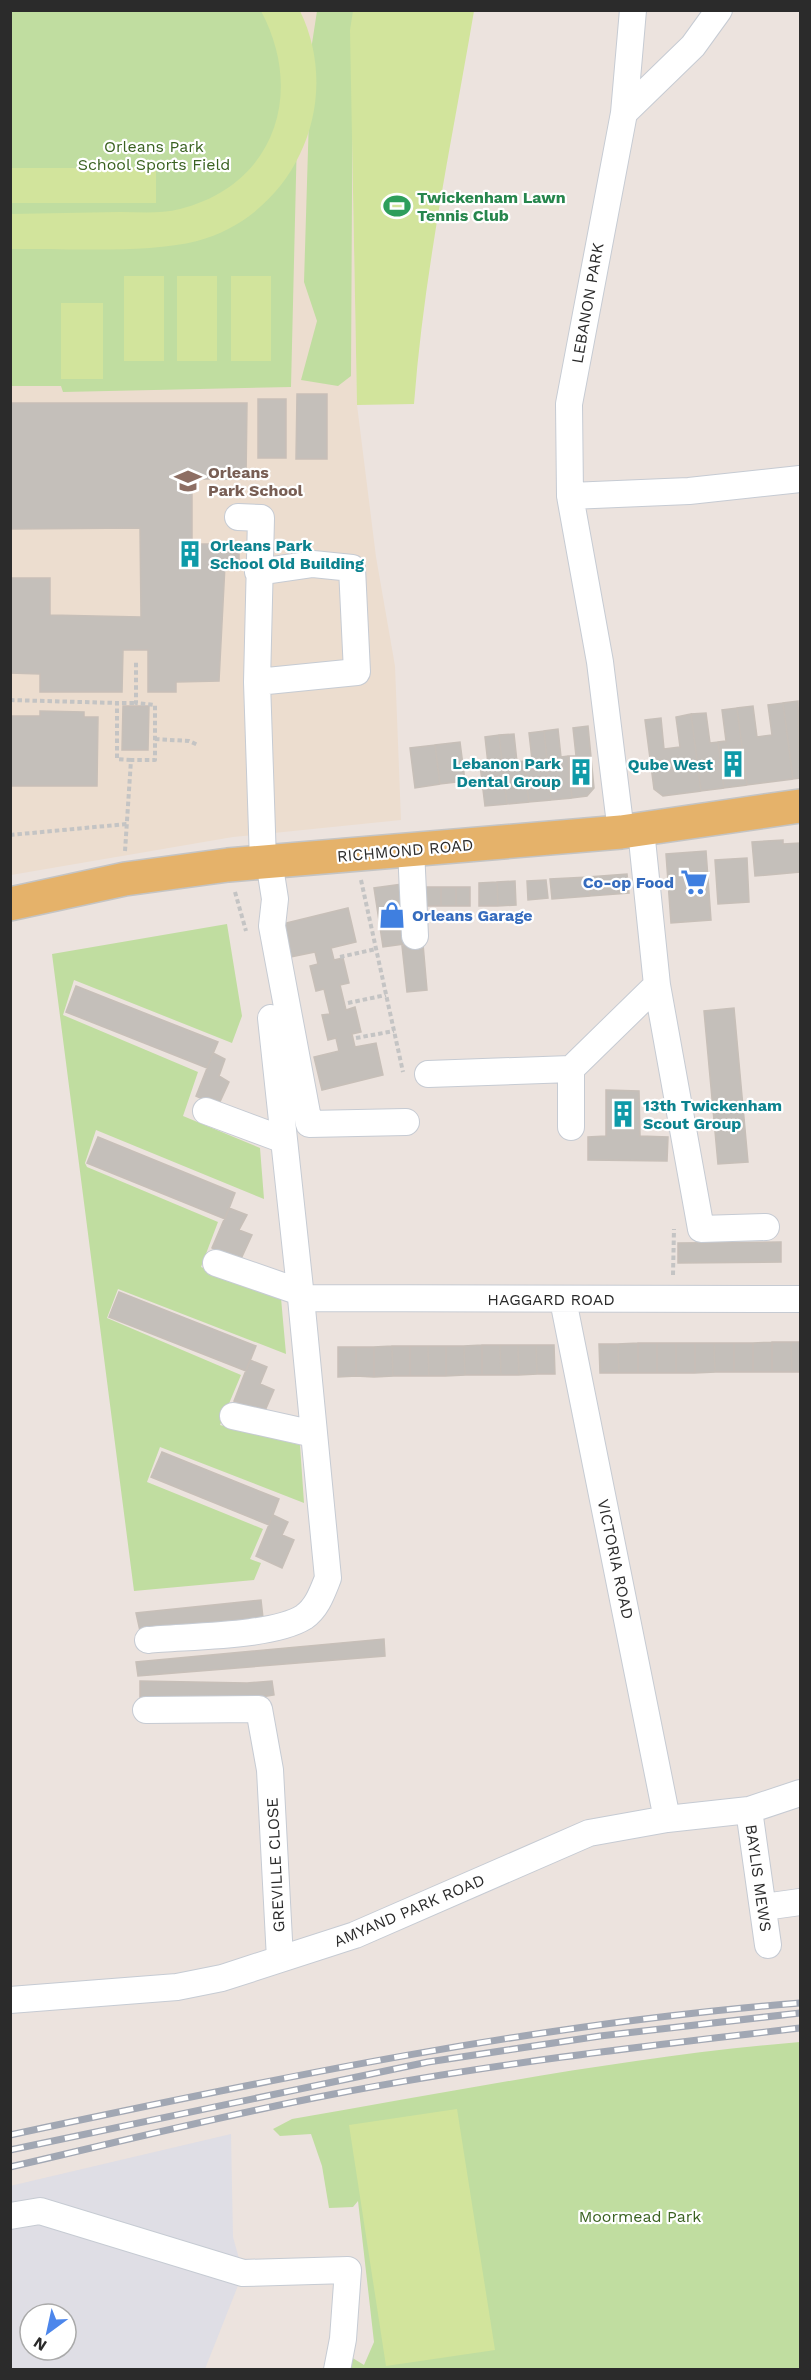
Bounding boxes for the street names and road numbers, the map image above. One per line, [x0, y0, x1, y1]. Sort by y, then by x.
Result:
street label: LEBANON PARK [568, 241, 608, 365]
street label: RICHMOND ROAD [336, 835, 474, 866]
street label: HAGGARD ROAD [487, 1290, 615, 1309]
street label: VICTORIA ROAD [593, 1497, 638, 1621]
street label: GREVILLE CLOSE [262, 1797, 289, 1933]
street label: BAYLIS MEWS [742, 1823, 775, 1933]
street label: AMYAND PARK ROAD [331, 1870, 487, 1951]

